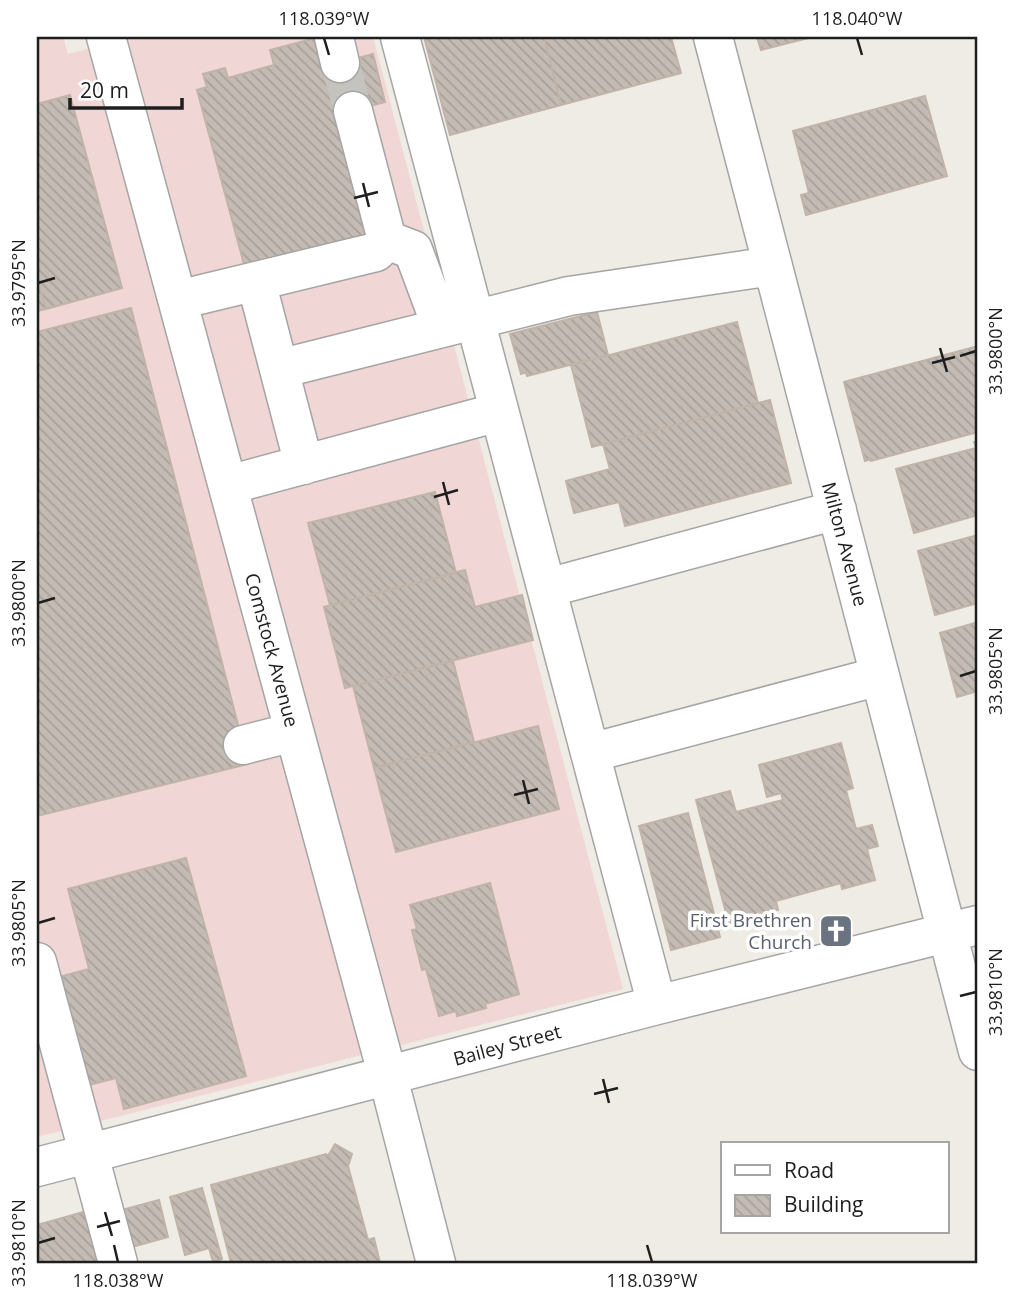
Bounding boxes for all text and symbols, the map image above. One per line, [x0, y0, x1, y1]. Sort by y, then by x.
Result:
text: 118.039°W [279, 6, 370, 30]
text: 118.040°W [812, 6, 903, 30]
scale bar [70, 66, 182, 110]
text: 20 m [80, 76, 129, 104]
text: 33.9795°N [6, 239, 30, 327]
text: 33.9800°N [983, 307, 1007, 395]
street label: Milton Avenue [816, 479, 874, 609]
text: 33.9800°N [6, 559, 30, 647]
street label: Comstock Avenue [239, 570, 305, 730]
text: 33.9805°N [983, 627, 1007, 715]
text: 33.9805°N [6, 879, 30, 967]
place label: First Brethren Church [690, 907, 812, 955]
church icon: First Brethren Church [817, 912, 855, 950]
text: 33.9810°N [983, 948, 1007, 1036]
street label: Bailey Street [450, 1018, 564, 1072]
legend [721, 1142, 948, 1234]
text: Road [784, 1156, 834, 1184]
text: Building [784, 1190, 863, 1218]
text: 33.9810°N [6, 1199, 30, 1287]
text: 118.038°W [73, 1268, 164, 1292]
text: 118.039°W [607, 1268, 698, 1292]

